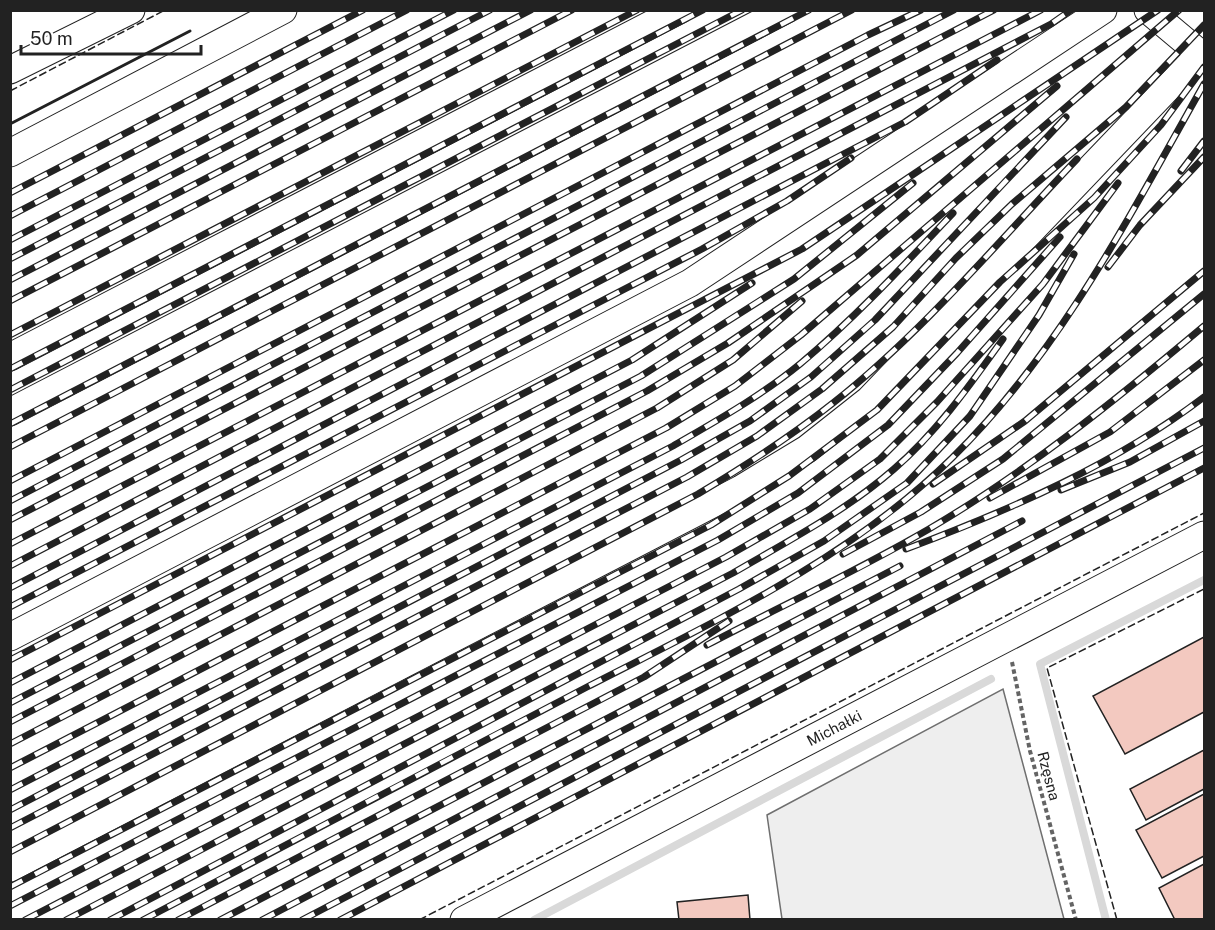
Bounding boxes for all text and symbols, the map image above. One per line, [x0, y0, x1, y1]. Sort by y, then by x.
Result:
scale bar [21, 18, 201, 56]
text: 50 m [30, 28, 73, 49]
street label: Michałki [804, 706, 864, 749]
street label: Rzęsna [1034, 750, 1064, 802]

